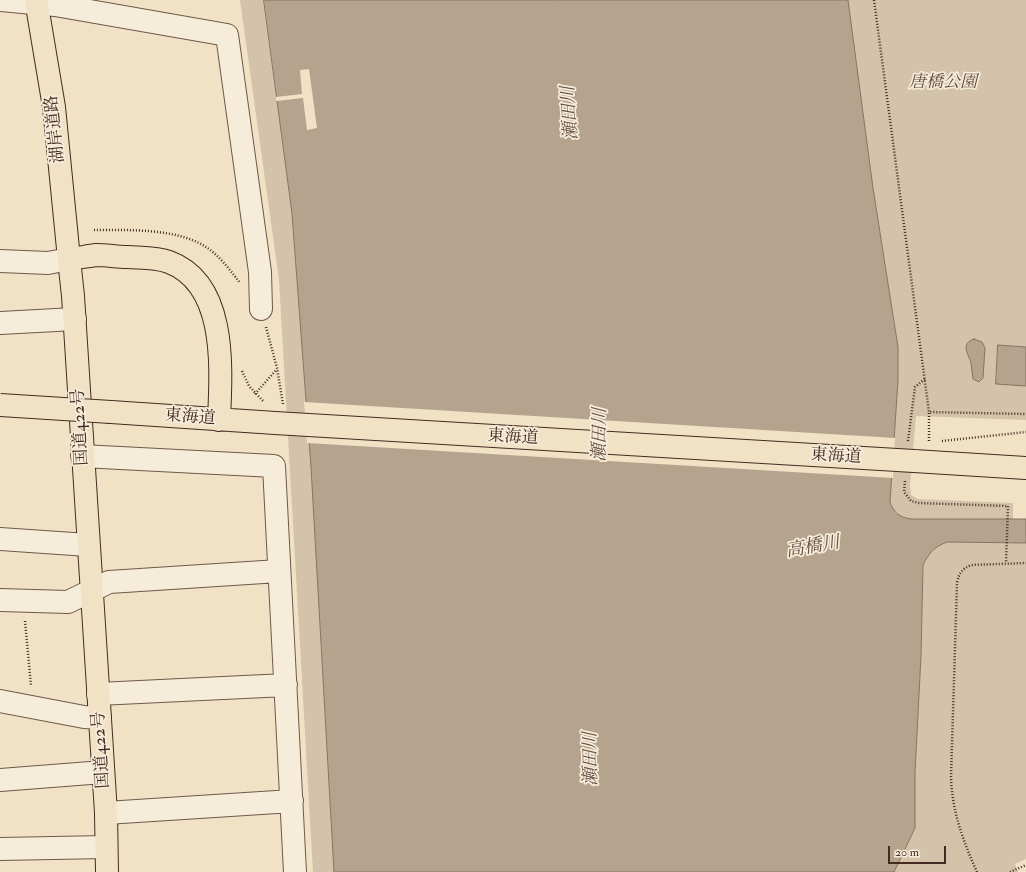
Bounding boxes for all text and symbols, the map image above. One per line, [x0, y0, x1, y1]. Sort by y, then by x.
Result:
park label: 唐橋公園 [909, 73, 977, 93]
water label: 瀬田川 [558, 85, 584, 141]
street label: 湖岸道路 [42, 94, 70, 164]
street label: 国道422号 [69, 388, 93, 466]
street label: 東海道 [164, 406, 216, 430]
water label: 瀬田川 [590, 408, 612, 462]
street label: 東海道 [487, 426, 539, 450]
street label: 東海道 [810, 445, 862, 469]
water label: 高橋川 [785, 533, 841, 563]
street label: 国道422号 [89, 711, 115, 789]
water label: 瀬田川 [581, 732, 603, 786]
scale bar [890, 838, 948, 864]
text: 20 m [895, 845, 919, 860]

